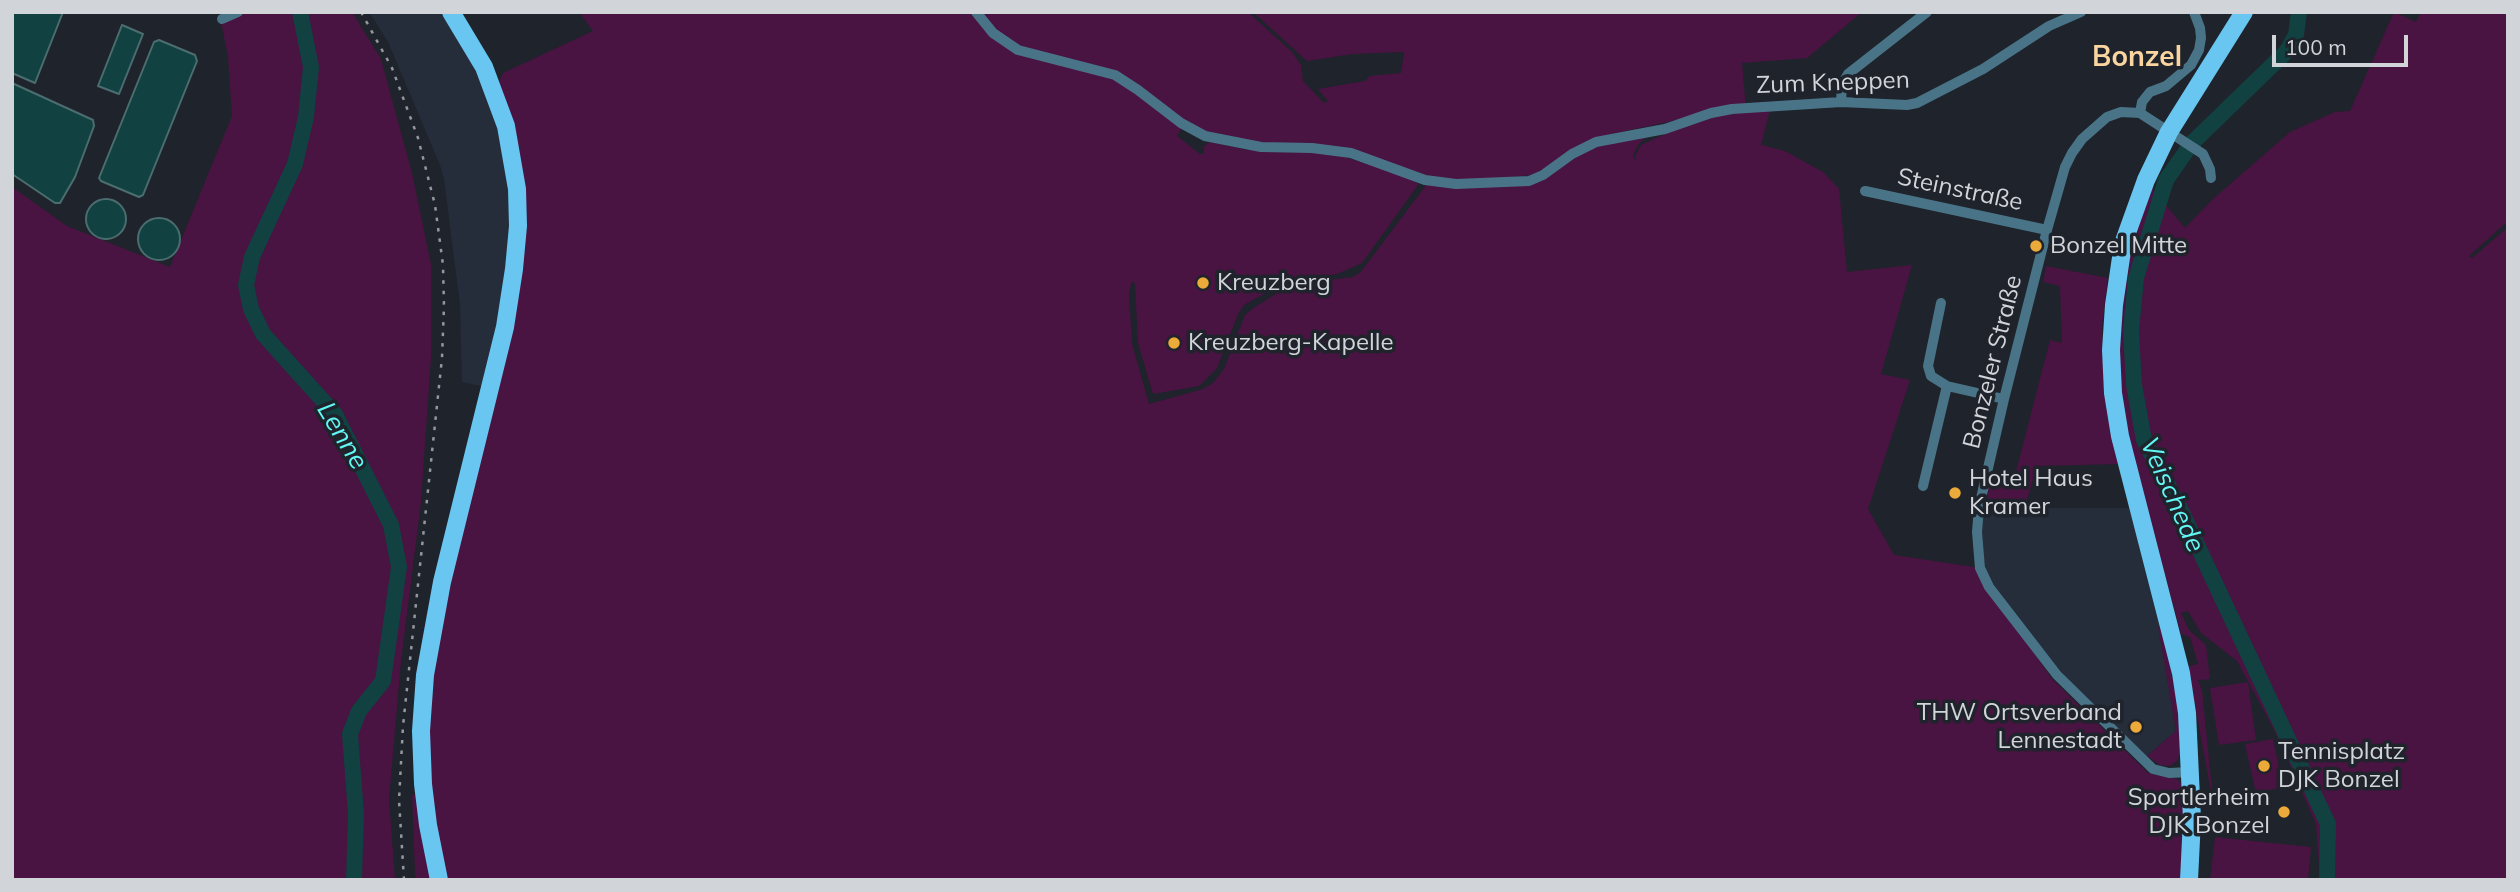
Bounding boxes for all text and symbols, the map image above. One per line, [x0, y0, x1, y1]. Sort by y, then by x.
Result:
scale bar [2275, 21, 2412, 65]
text: 100 m [2285, 34, 2347, 60]
district label: Bonzel [2092, 41, 2182, 75]
street label: Zum Kneppen [1756, 66, 1910, 100]
street label: Steinstraße [1895, 163, 2025, 217]
place label: Bonzel Mitte [2050, 232, 2187, 260]
marker: Bonzel Mitte [2028, 238, 2044, 254]
place label: Kreuzberg [1217, 269, 1331, 297]
street label: Bonzeler Straße [1958, 272, 2028, 452]
marker: Kreuzberg [1195, 275, 1211, 291]
place label: Kreuzberg-Kapelle [1188, 329, 1393, 357]
marker: Kreuzberg-Kapelle [1166, 335, 1182, 351]
water label: Lenne [310, 397, 374, 475]
water label: Veischede [2133, 433, 2211, 557]
place label: Hotel Haus Kramer [1969, 465, 2093, 521]
marker: Hotel Haus Kramer [1947, 485, 1963, 501]
place label: THW Ortsverband Lennestadt [1917, 699, 2122, 755]
marker: THW Ortsverband Lennestadt [2128, 719, 2144, 735]
place label: Tennisplatz DJK Bonzel [2278, 738, 2405, 794]
marker: Tennisplatz DJK Bonzel [2256, 758, 2272, 774]
place label: Sportlerheim DJK Bonzel [2128, 784, 2270, 840]
marker: Sportlerheim DJK Bonzel [2276, 804, 2292, 820]

